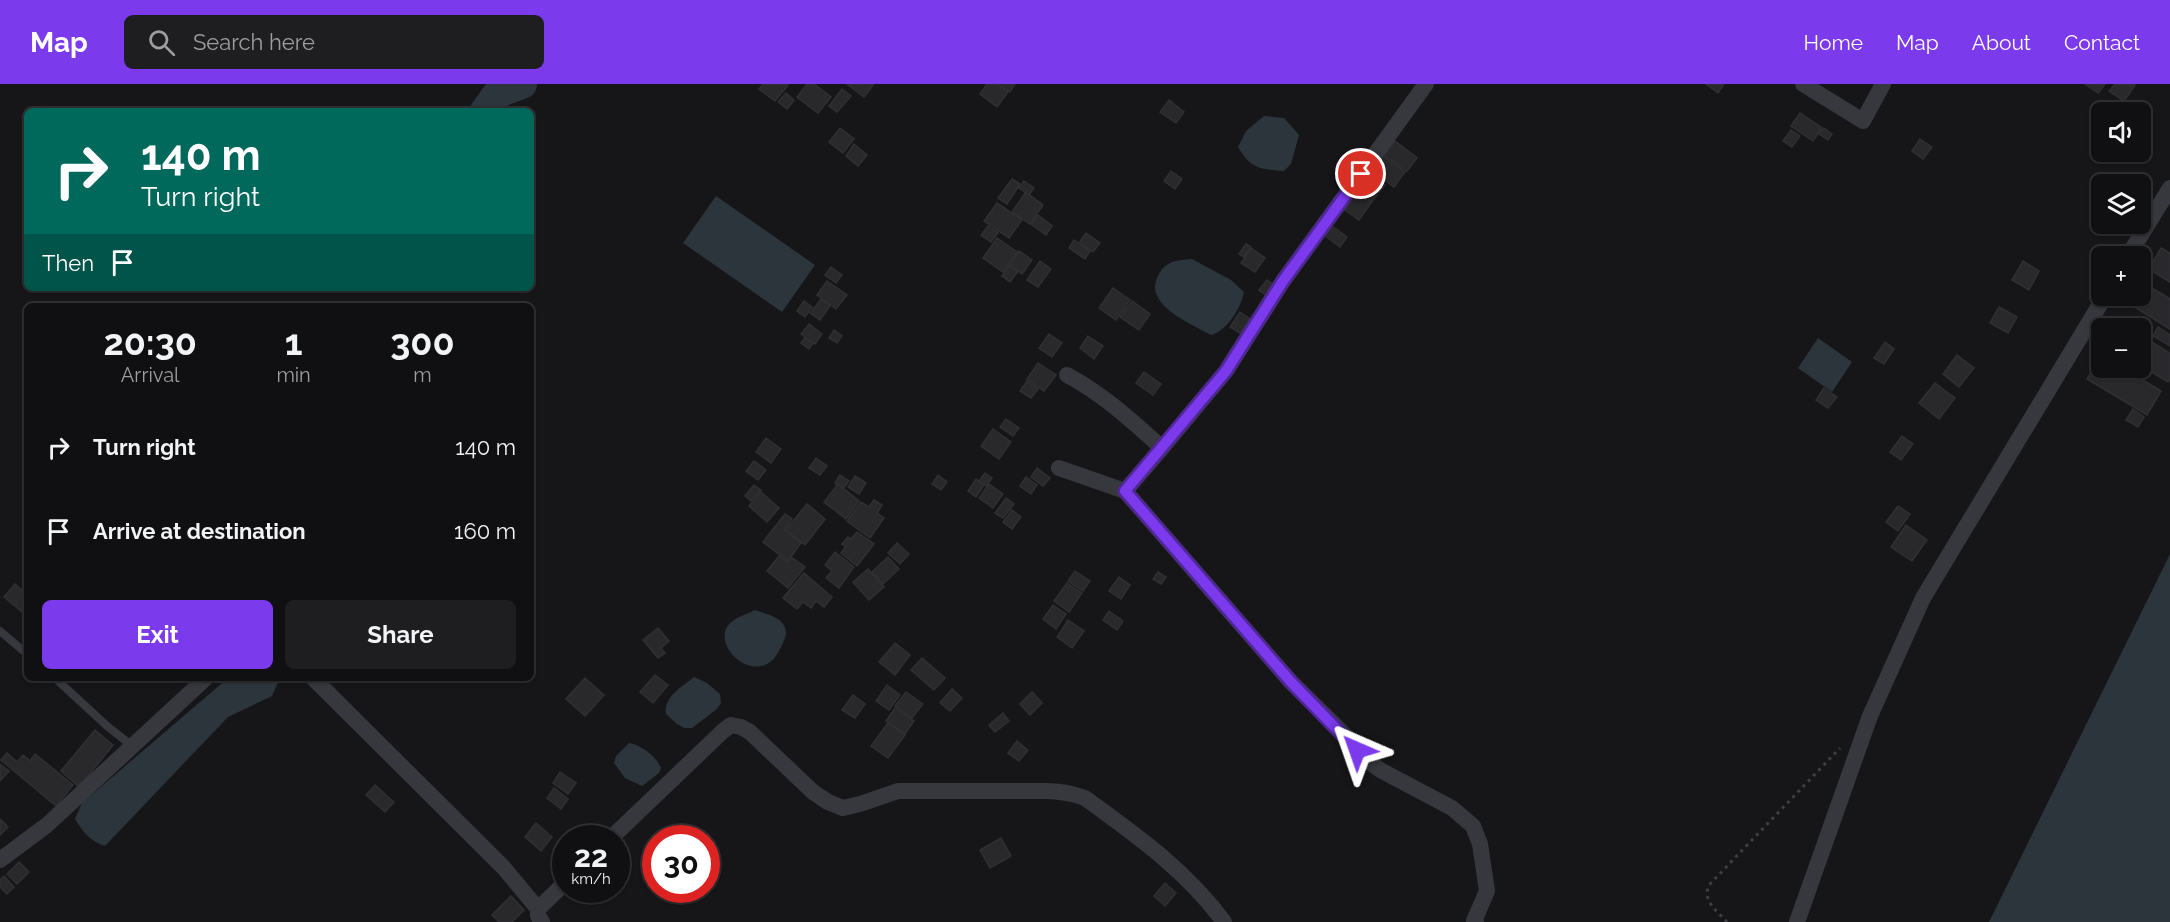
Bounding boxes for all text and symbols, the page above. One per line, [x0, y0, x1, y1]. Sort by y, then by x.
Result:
search box [124, 15, 544, 69]
text: Map [30, 26, 88, 59]
icon: search [145, 26, 178, 59]
text: Search here [193, 29, 315, 55]
text: Home [1804, 30, 1863, 55]
text: Map [1896, 30, 1939, 55]
text: About [1972, 30, 2031, 55]
text: Contact [2064, 30, 2140, 55]
map controls [2091, 102, 2151, 378]
button: sound [2091, 102, 2151, 162]
text: 140 m [141, 131, 261, 180]
icon: right [42, 132, 120, 210]
pin [1335, 148, 1386, 199]
icon: arrive [1344, 157, 1377, 190]
button: layers [2091, 174, 2151, 234]
text: Turn right [141, 181, 260, 212]
icon: arrive [106, 246, 139, 279]
button: + [2091, 246, 2151, 306]
text: Then [42, 250, 94, 276]
button: − [2091, 318, 2151, 378]
text: 20:30 [103, 321, 197, 363]
text: 1 [285, 321, 302, 363]
text: 300 [390, 321, 455, 363]
text: Arrival [121, 363, 180, 387]
text: min [276, 363, 311, 387]
text: m [413, 363, 432, 387]
icon: right [42, 431, 75, 464]
text: Turn right [93, 434, 196, 460]
text: 140 m [455, 434, 516, 460]
icon: arrive [42, 515, 75, 548]
text: Arrive at destination [93, 518, 306, 544]
text: 160 m [454, 518, 516, 544]
button: Exit [42, 600, 273, 669]
button: Share [285, 600, 516, 669]
position arrow [1325, 718, 1389, 782]
speed limit sign: 30 [642, 825, 720, 903]
text: 22 [574, 839, 608, 874]
text: km/h [571, 870, 611, 888]

